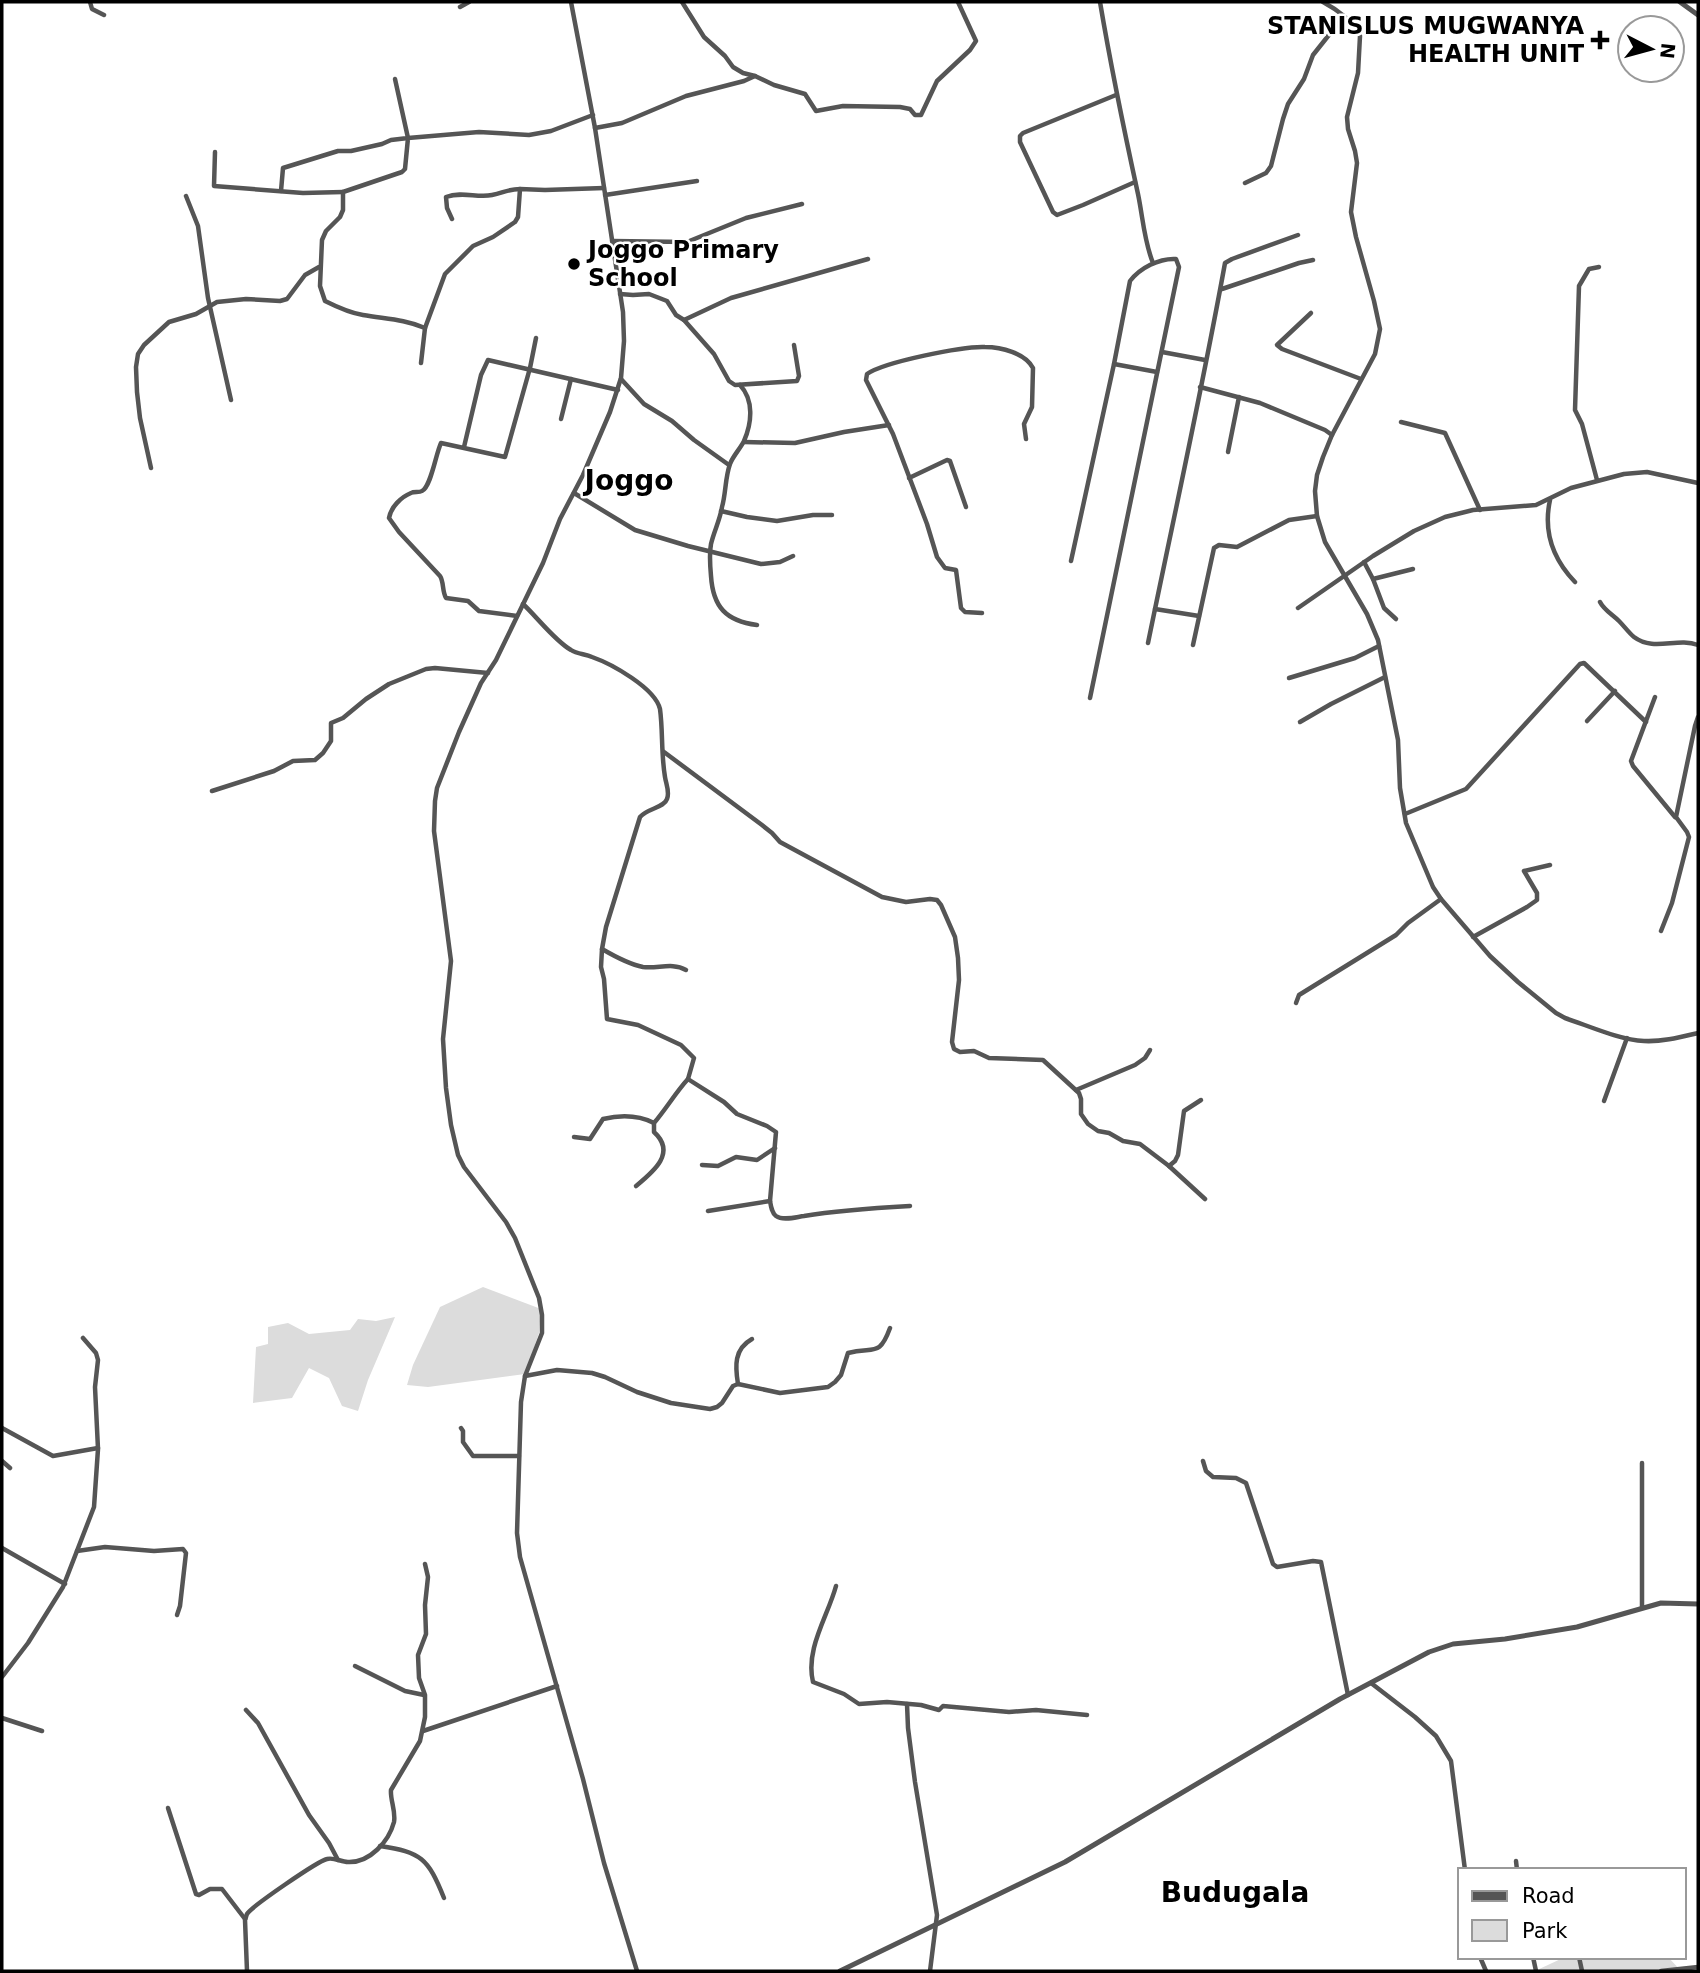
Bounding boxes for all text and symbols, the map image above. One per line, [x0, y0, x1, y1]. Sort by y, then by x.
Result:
place label: STANISLUS MUGWANYA HEALTH UNIT [1267, 12, 1585, 68]
north arrow [1616, 14, 1686, 84]
marker: STANISLUS MUGWANYA HEALTH UNIT [1590, 30, 1610, 50]
text: N [1656, 42, 1680, 60]
place label: Joggo Primary School [586, 236, 779, 292]
marker: Joggo Primary School [566, 256, 582, 272]
district label: Joggo [583, 464, 673, 497]
legend [1458, 1868, 1686, 1959]
district label: Budugala [1161, 1876, 1309, 1909]
text: Road [1522, 1884, 1575, 1908]
text: Park [1522, 1919, 1568, 1943]

